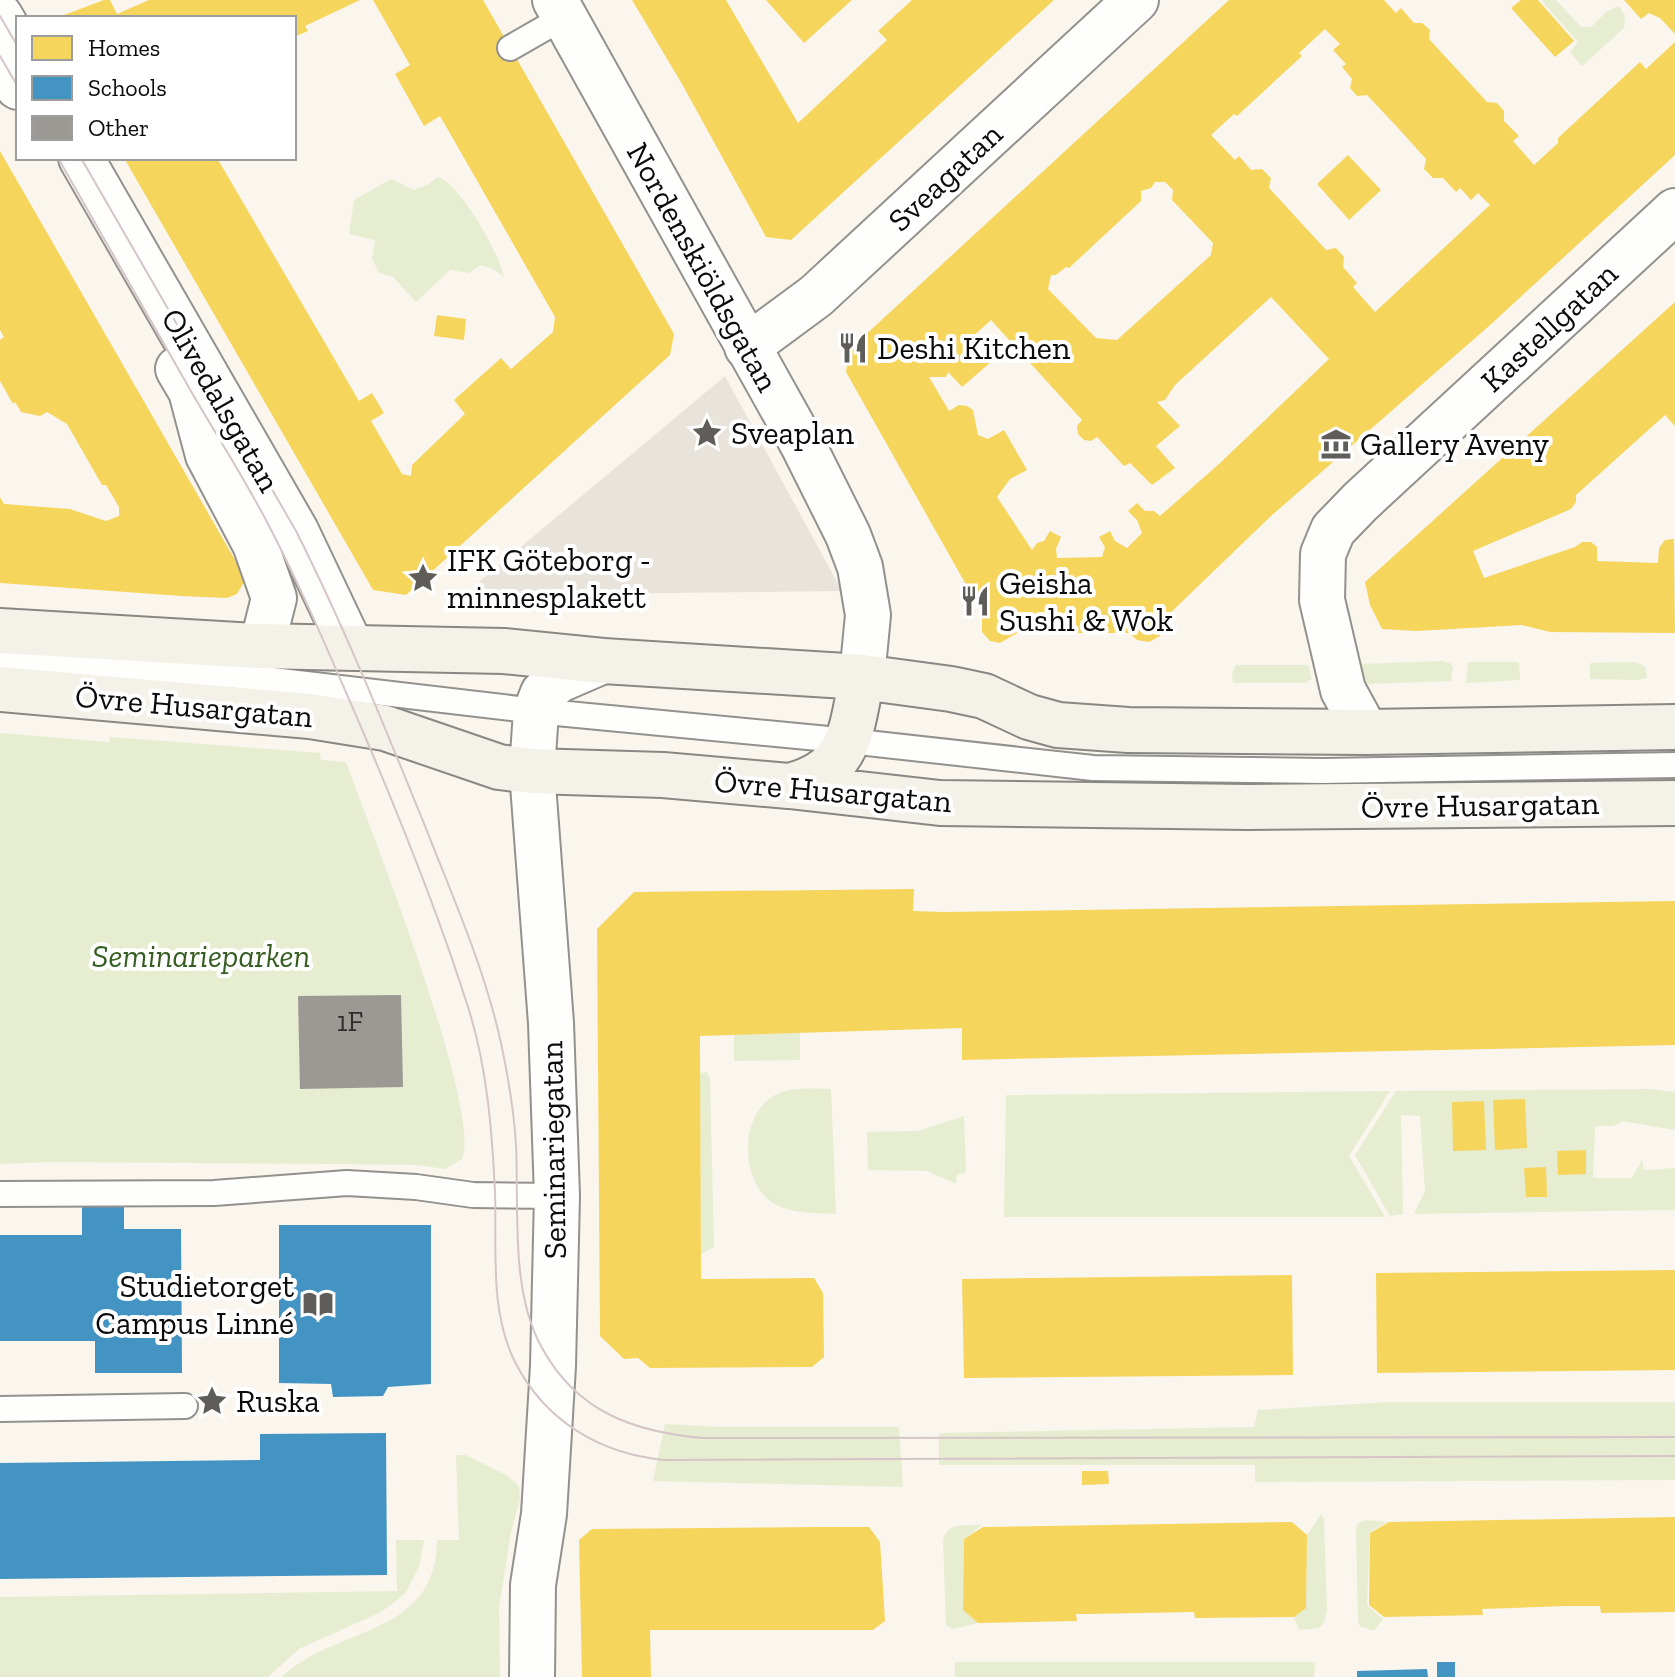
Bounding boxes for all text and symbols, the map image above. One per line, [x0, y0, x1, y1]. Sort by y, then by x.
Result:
legend [16, 16, 296, 160]
text: Homes [88, 33, 160, 62]
text: Schools [88, 73, 167, 102]
text: Other [88, 113, 149, 142]
street label: Sveagatan [880, 114, 1010, 239]
street label: Nordenskiöldsgatan [619, 136, 787, 399]
street label: Kastellgatan [1473, 254, 1626, 400]
street label: Olivedalsgatan [153, 302, 289, 499]
place label: Deshi Kitchen [877, 329, 1071, 367]
restaurant icon: Deshi Kitchen [836, 331, 870, 365]
place label: Sveaplan [731, 414, 855, 452]
place icon: Sveaplan [690, 416, 724, 450]
place label: Gallery Aveny [1360, 425, 1550, 463]
museum icon: Gallery Aveny [1319, 427, 1353, 461]
place label: IFK Göteborg - minnesplakett [447, 541, 651, 616]
place icon: IFK Göteborg - minnesplakett [406, 561, 440, 595]
place label: Geisha Sushi & Wok [999, 564, 1174, 639]
restaurant icon: Geisha Sushi & Wok [958, 584, 992, 618]
street label: Övre Husargatan [74, 677, 315, 735]
street label: Övre Husargatan [713, 762, 954, 820]
street label: Övre Husargatan [1360, 784, 1600, 826]
park label: Seminarieparken [92, 937, 310, 975]
house number: 1F [337, 1005, 363, 1038]
street label: Seminariegatan [532, 1040, 574, 1260]
place label: Studietorget Campus Linné [95, 1267, 294, 1342]
library icon: Studietorget Campus Linné [301, 1287, 335, 1321]
place label: Ruska [236, 1382, 320, 1420]
place icon: Ruska [195, 1384, 229, 1418]

